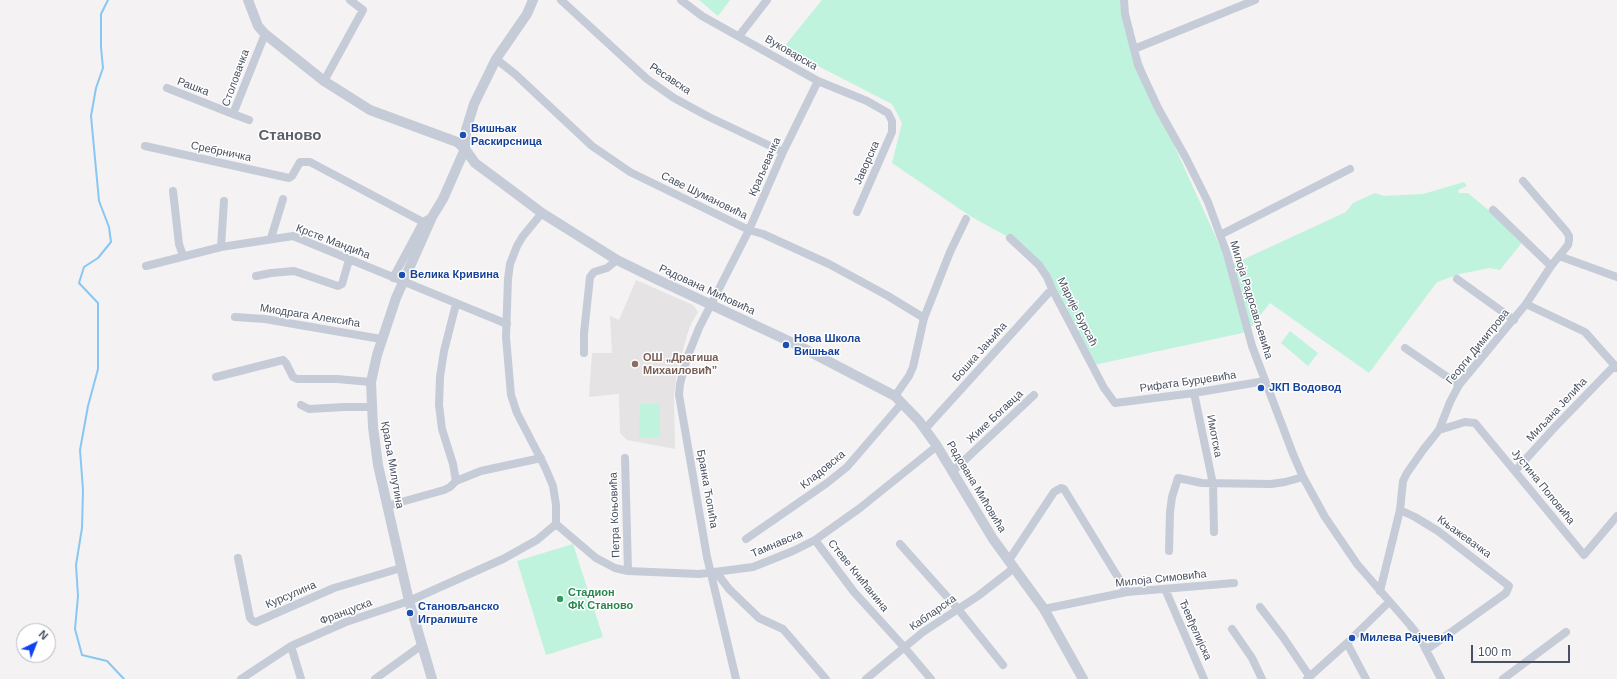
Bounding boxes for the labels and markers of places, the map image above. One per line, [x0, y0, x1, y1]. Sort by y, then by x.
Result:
place label: Вишњак Раскирсница [471, 122, 542, 148]
marker: Вишњак Раскирсница [458, 130, 468, 140]
place label: Велика Кривина [410, 268, 499, 282]
marker: Велика Кривина [397, 270, 407, 280]
place label: Нова Школа Вишњак [794, 332, 860, 358]
marker: Нова Школа Вишњак [781, 340, 791, 350]
place label: ОШ „Драгиша Михаиловић” [643, 351, 718, 377]
marker: ОШ „Драгиша Михаиловић” [630, 359, 640, 369]
place label: ЈКП Водовод [1269, 381, 1341, 395]
marker: ЈКП Водовод [1256, 383, 1266, 393]
place label: Стадион ФК Станово [568, 586, 633, 612]
marker: Стадион ФК Станово [555, 594, 565, 604]
place label: Становљанско Игралиште [418, 600, 499, 626]
marker: Становљанско Игралиште [405, 608, 415, 618]
place label: Милева Рајчевић [1360, 631, 1454, 645]
marker: Милева Рајчевић [1347, 633, 1357, 643]

